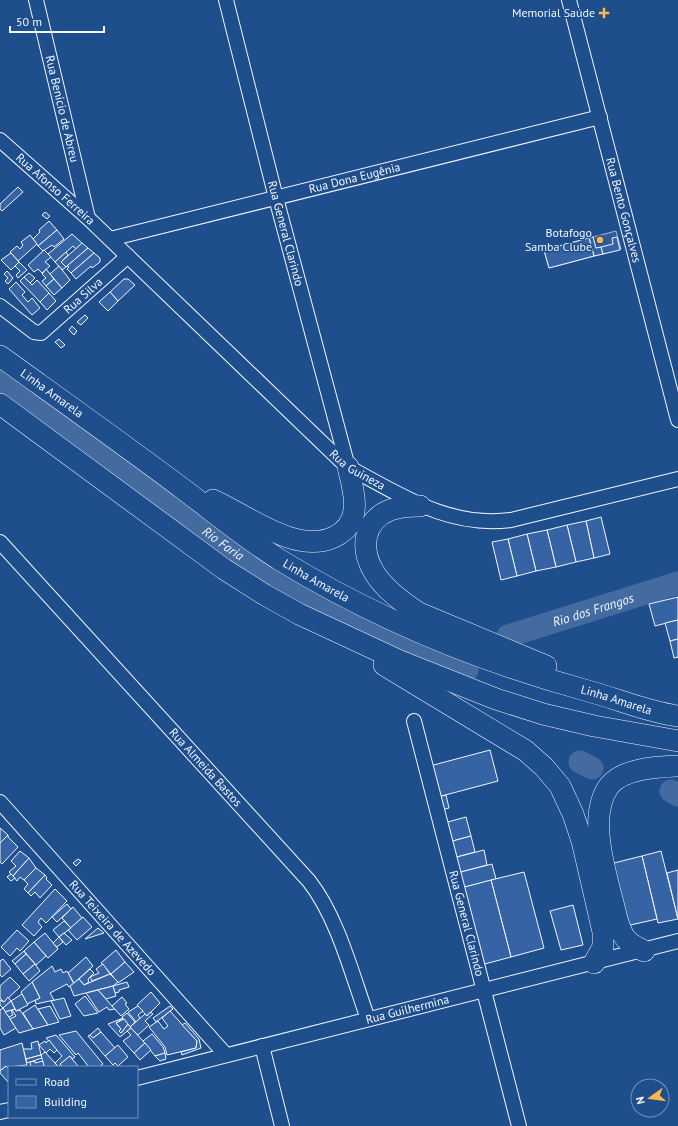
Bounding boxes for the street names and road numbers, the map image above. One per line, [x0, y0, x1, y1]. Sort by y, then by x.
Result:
street label: Rua Benício de Abreu [42, 54, 82, 164]
street label: Rua Afonso Ferreira [13, 150, 98, 228]
street label: Rua Bento Gonçalves [603, 156, 645, 264]
street label: Rua Dona Eugênia [307, 159, 402, 196]
street label: Rua General Clarindo [265, 179, 307, 288]
street label: Rua Silva [60, 274, 106, 317]
street label: Linha Amarela [18, 365, 87, 421]
street label: Rua Guineza [327, 446, 388, 493]
street label: Linha Amarela [280, 556, 352, 605]
street label: Linha Amarela [579, 681, 654, 717]
street label: Rua Almeida Bastos [166, 725, 245, 809]
street label: Rua General Clarindo [446, 869, 488, 978]
street label: Rua Teixeira de Azevedo [66, 877, 160, 979]
street label: Rua Guilhermina [364, 991, 451, 1027]

